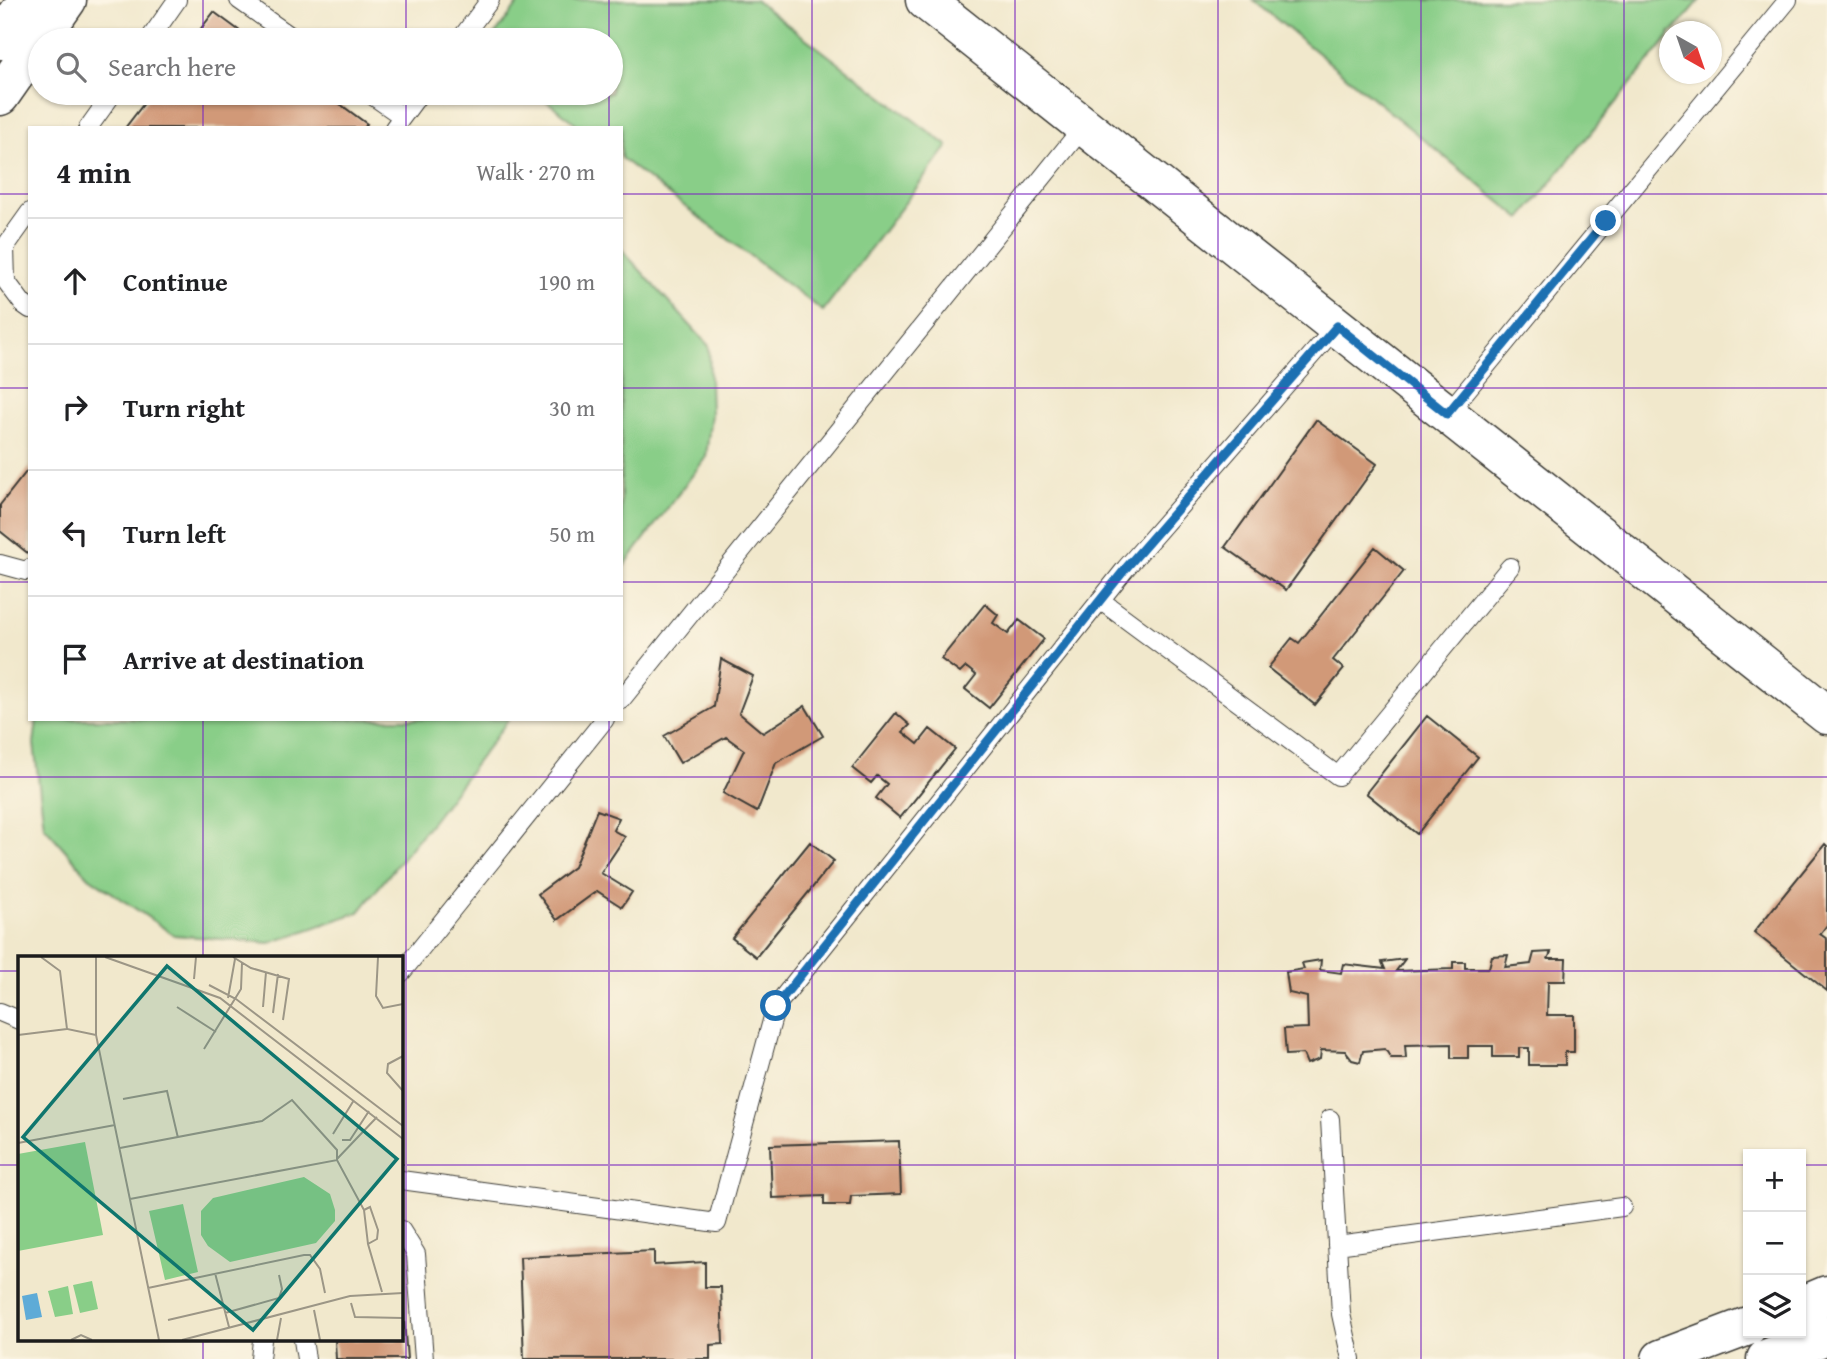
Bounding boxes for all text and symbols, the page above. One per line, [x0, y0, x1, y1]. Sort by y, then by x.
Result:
north arrow [1659, 21, 1722, 84]
search box [28, 28, 623, 105]
text: Search here [108, 47, 236, 86]
icon: search [52, 48, 90, 86]
text: 4 min [56, 150, 131, 194]
text: Walk · 270 m [476, 155, 595, 188]
route end [1590, 205, 1621, 236]
icon: ahead [56, 262, 94, 300]
text: Continue [123, 262, 228, 301]
text: 190 m [538, 265, 595, 298]
icon: right [56, 388, 94, 426]
text: Turn right [123, 388, 245, 427]
text: 30 m [549, 391, 595, 424]
icon: left [56, 514, 94, 552]
text: Turn left [123, 514, 226, 553]
text: 50 m [549, 517, 595, 550]
icon: arrive [56, 640, 94, 678]
text: Arrive at destination [123, 640, 364, 679]
inset map [18, 956, 402, 1342]
route start [760, 990, 791, 1021]
map controls [1743, 1149, 1806, 1338]
button: + [1743, 1149, 1806, 1212]
button: − [1743, 1212, 1806, 1275]
button: layers [1743, 1275, 1806, 1338]

